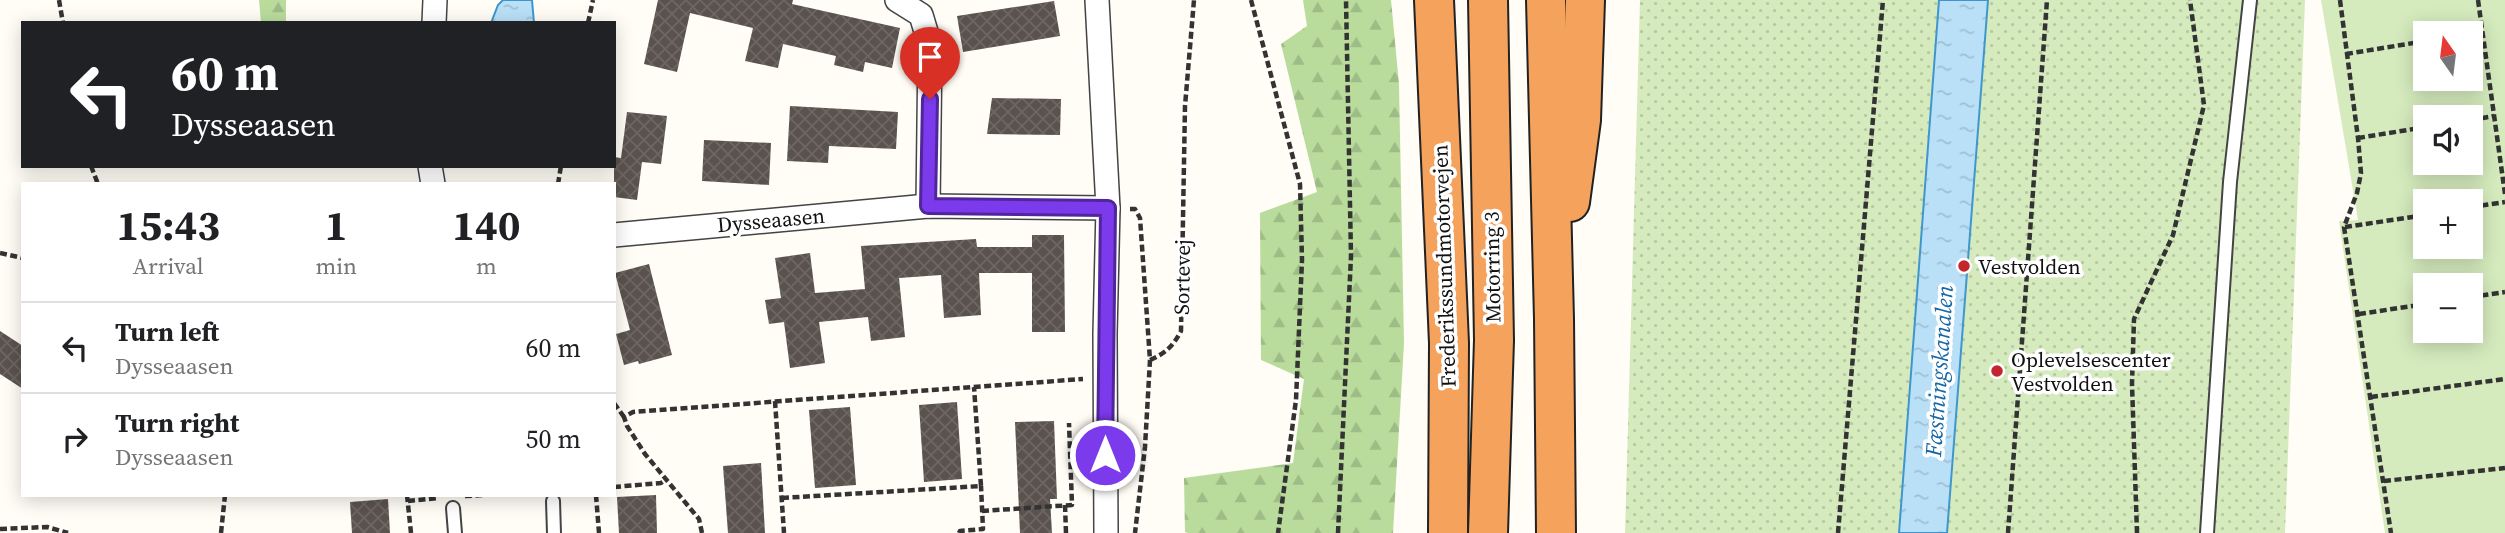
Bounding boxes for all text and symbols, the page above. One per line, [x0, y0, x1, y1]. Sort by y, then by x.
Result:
north arrow [2413, 21, 2483, 91]
map controls [2413, 21, 2483, 343]
pin [900, 27, 960, 99]
icon: arrive [911, 38, 949, 76]
text: 60 m [171, 39, 279, 106]
icon: left [56, 49, 147, 140]
text: Dysseaasen [171, 103, 336, 147]
button: sound [2413, 105, 2483, 175]
street label: Frederikssundmotorvejen [1425, 144, 1463, 388]
button: + [2413, 189, 2483, 259]
text: 15:43 [116, 196, 220, 254]
text: 1 [325, 196, 348, 254]
text: 140 [452, 196, 521, 254]
street label: Dysseaasen [716, 201, 826, 239]
street label: Motorring 3 [1477, 211, 1507, 323]
street label: Sortevej [1167, 239, 1197, 315]
text: Arrival [133, 250, 204, 282]
text: min [315, 250, 357, 282]
text: m [476, 250, 497, 282]
place label: Vestvolden [1978, 252, 2081, 281]
marker: Vestvolden [1956, 258, 1972, 274]
button: − [2413, 273, 2483, 343]
water label: Fæstningskanalen [1917, 284, 1961, 459]
text: Turn left [115, 314, 219, 350]
icon: left [56, 329, 94, 367]
text: 60 m [526, 330, 581, 366]
place label: Oplevelsescenter Vestvolden [2011, 345, 2171, 398]
text: Dysseaasen [115, 350, 233, 382]
marker: Oplevelsescenter Vestvolden [1989, 363, 2005, 379]
text: Turn right [115, 405, 239, 441]
position arrow [1068, 418, 1142, 492]
icon: right [56, 420, 94, 458]
text: 50 m [526, 421, 581, 457]
text: Dysseaasen [115, 441, 233, 473]

